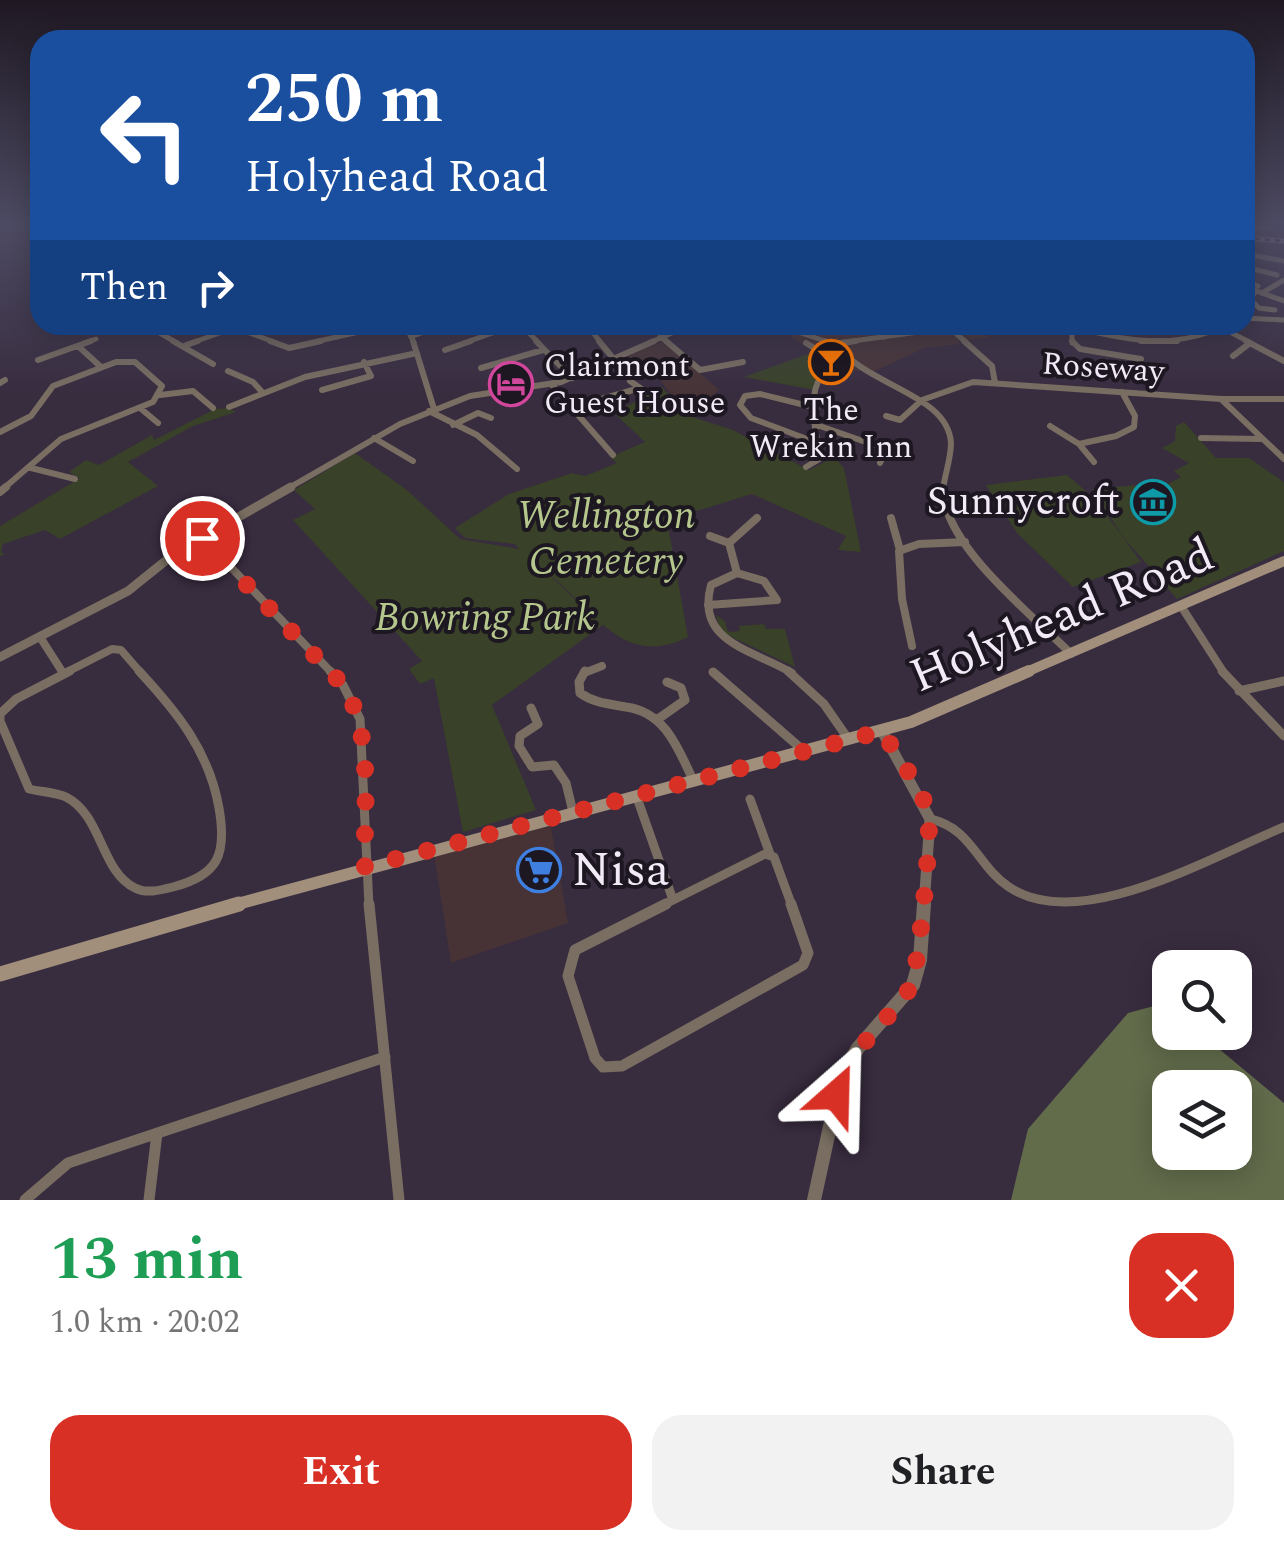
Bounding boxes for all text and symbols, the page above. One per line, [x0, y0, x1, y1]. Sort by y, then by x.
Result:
text: 250 m [245, 47, 443, 153]
icon: left [80, 70, 210, 200]
text: Holyhead Road [245, 143, 549, 212]
text: Then [80, 259, 168, 317]
icon: right [188, 260, 243, 315]
bar icon: The Wrekin Inn [808, 339, 854, 385]
street label: Roseway [1040, 339, 1168, 397]
place label: Clairmont Guest House [544, 342, 725, 428]
hotel icon: Clairmont Guest House [488, 361, 534, 407]
place label: The Wrekin Inn [750, 386, 912, 472]
place label: Sunnycroft [926, 472, 1120, 533]
museum icon: Sunnycroft [1130, 479, 1176, 525]
park label: Wellington Cemetery [517, 486, 695, 593]
pin [160, 496, 245, 581]
icon: arrive [175, 511, 230, 566]
street label: Holyhead Road [899, 519, 1225, 713]
park label: Bowring Park [375, 588, 596, 649]
place label: Nisa [572, 834, 670, 907]
supermarket icon: Nisa [516, 847, 562, 893]
map controls [1152, 950, 1252, 1170]
button: search [1152, 950, 1252, 1050]
position arrow [784, 1043, 888, 1147]
button: layers [1152, 1070, 1252, 1170]
text: 13 min [50, 1214, 243, 1306]
button: close [1129, 1233, 1234, 1338]
text: 1.0 km · 20:02 [50, 1298, 239, 1347]
button: Exit [50, 1415, 632, 1530]
button: Share [652, 1415, 1234, 1530]

